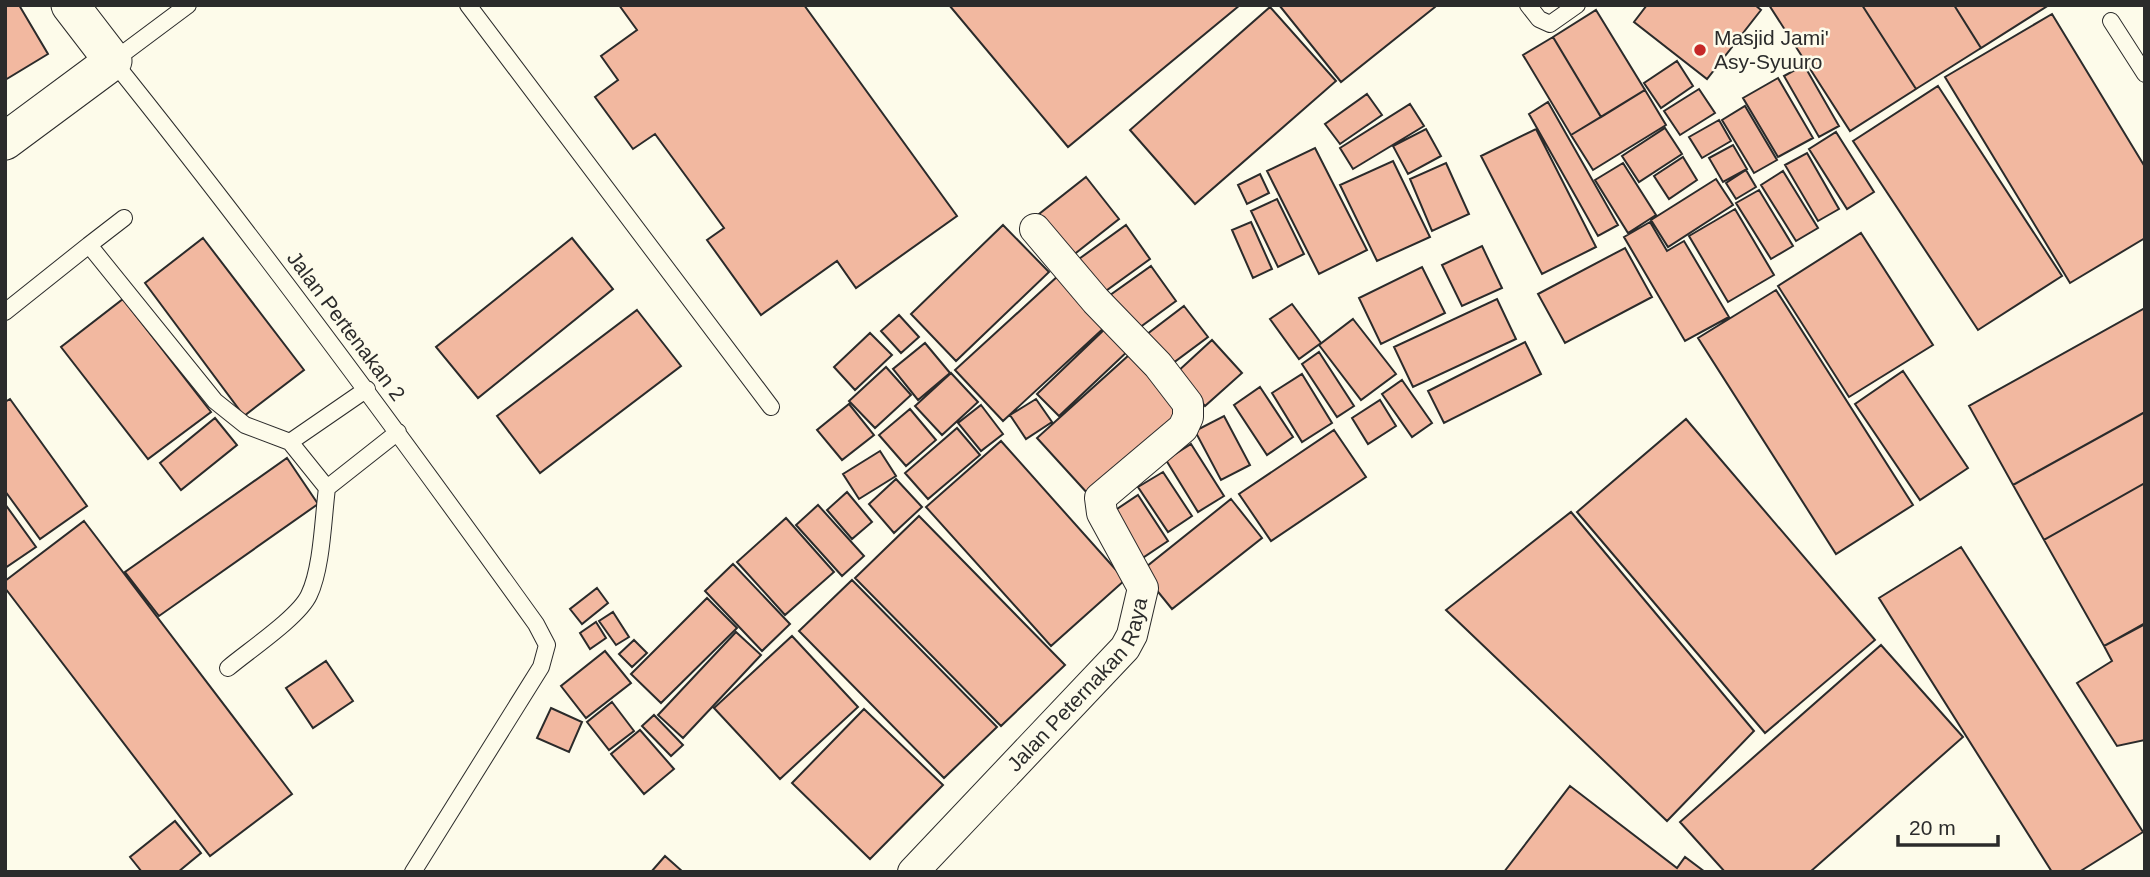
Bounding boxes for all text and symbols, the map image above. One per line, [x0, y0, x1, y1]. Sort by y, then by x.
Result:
place label: Masjid Jami' Asy-Syuuro [1714, 26, 1829, 73]
marker: Masjid Jami' Asy-Syuuro [1692, 42, 1708, 58]
street label: Jalan Pertenakan 2 [283, 247, 410, 405]
street label: Jalan Peternakan Raya [1002, 595, 1151, 776]
scale bar [1898, 804, 1998, 848]
text: 20 m [1909, 816, 1956, 839]

